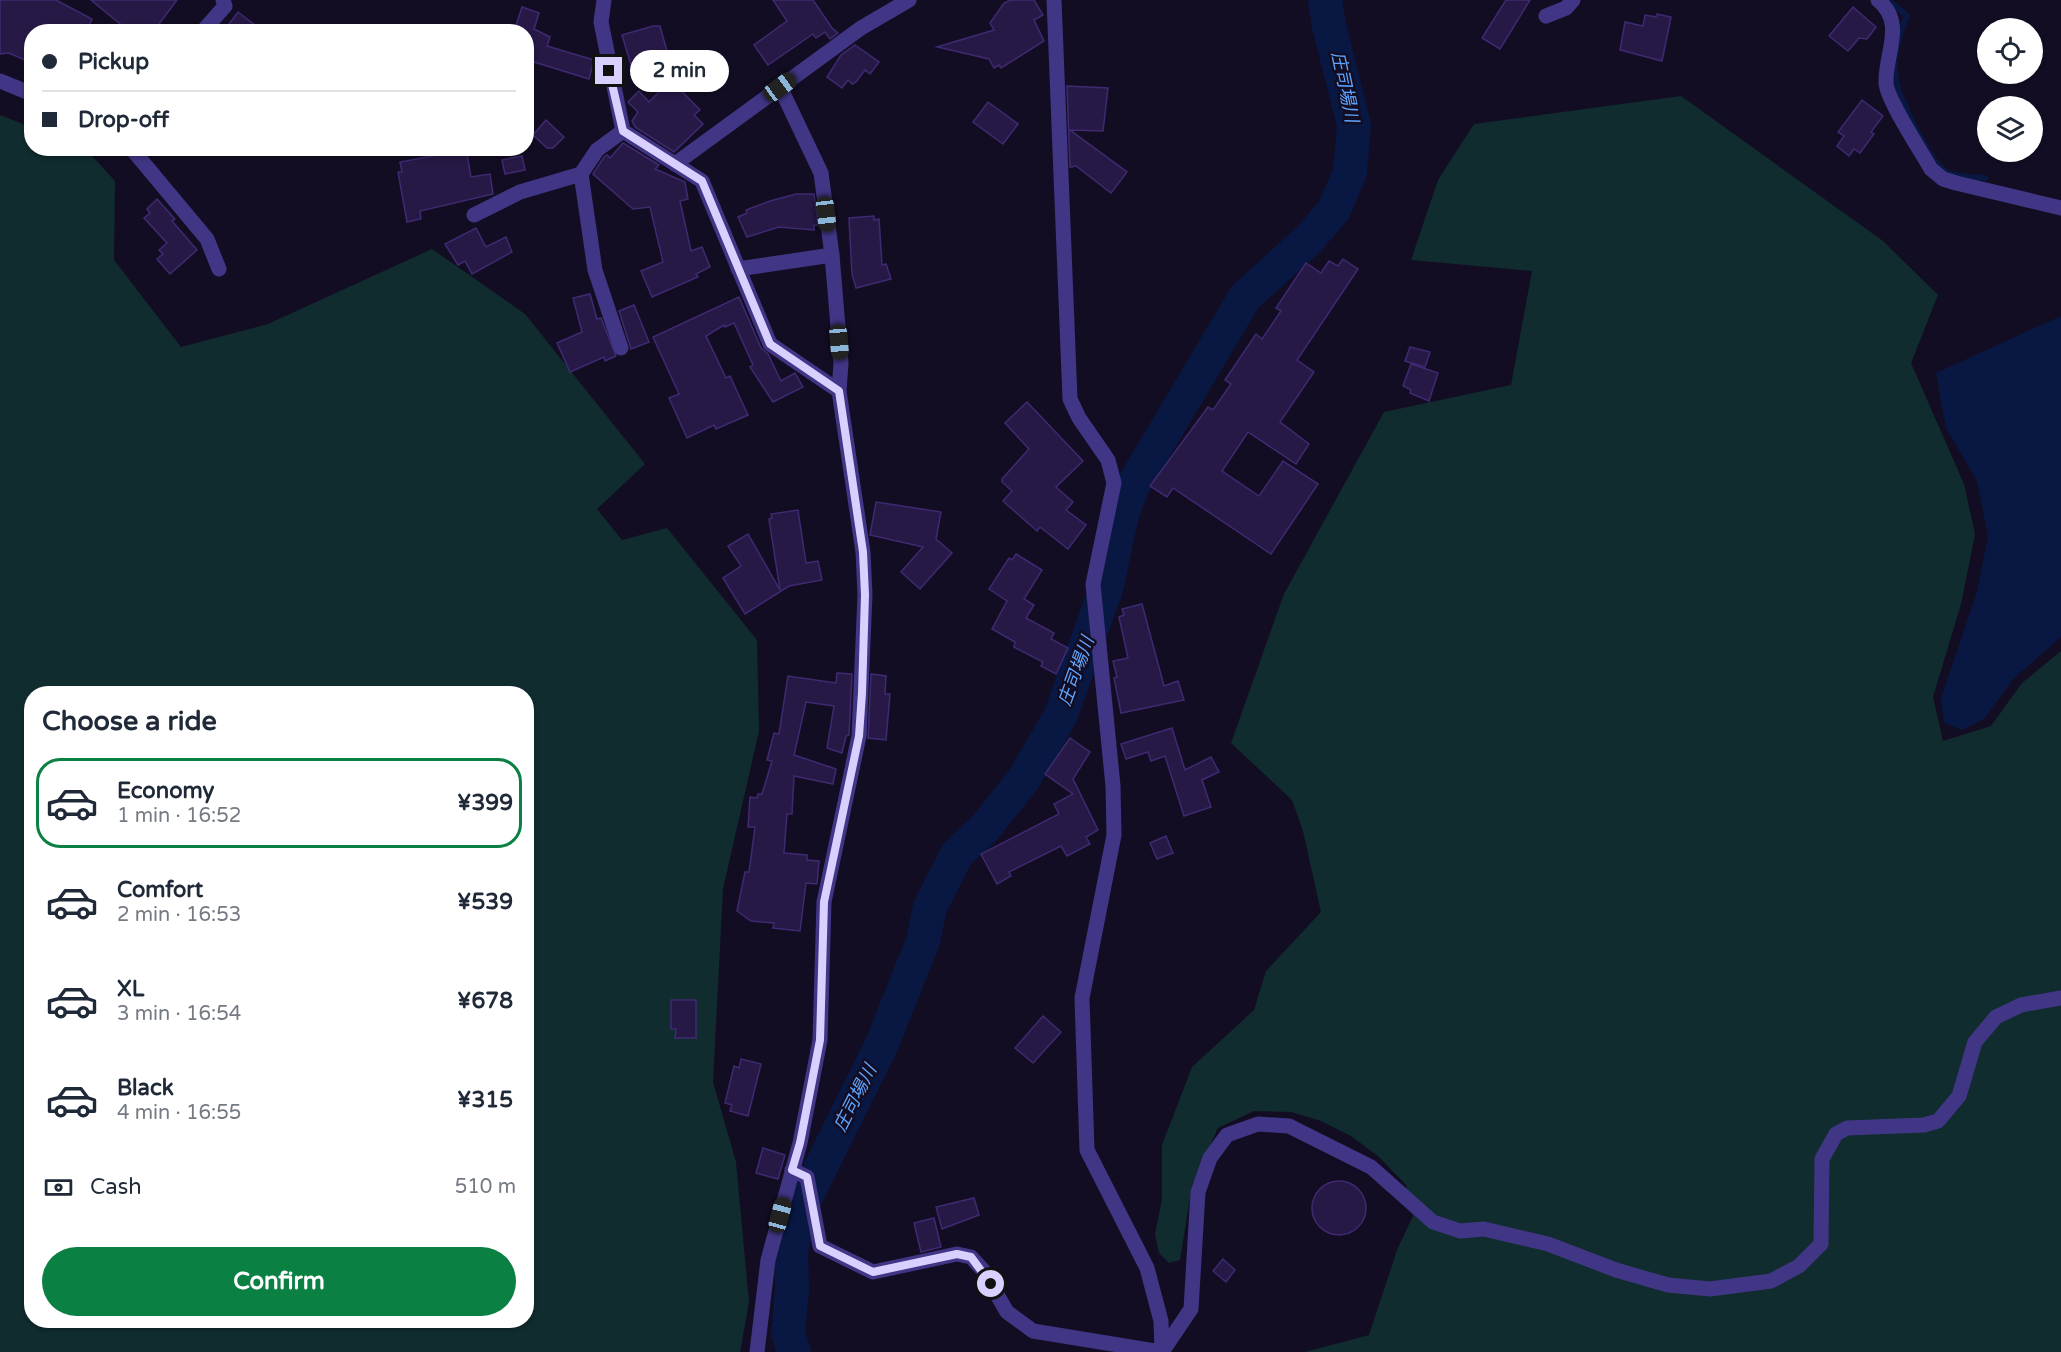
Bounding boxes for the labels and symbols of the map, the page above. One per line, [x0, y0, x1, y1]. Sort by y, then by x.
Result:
water label: 庄司場川 [1327, 49, 1364, 126]
callout: 2 min [630, 50, 729, 92]
route end [595, 57, 622, 84]
car [760, 69, 800, 105]
car [815, 195, 837, 233]
car [828, 323, 850, 361]
water label: 庄司場川 [1053, 632, 1099, 709]
water label: 庄司場川 [829, 1059, 882, 1135]
car [767, 1195, 793, 1235]
route start [977, 1270, 1004, 1297]

